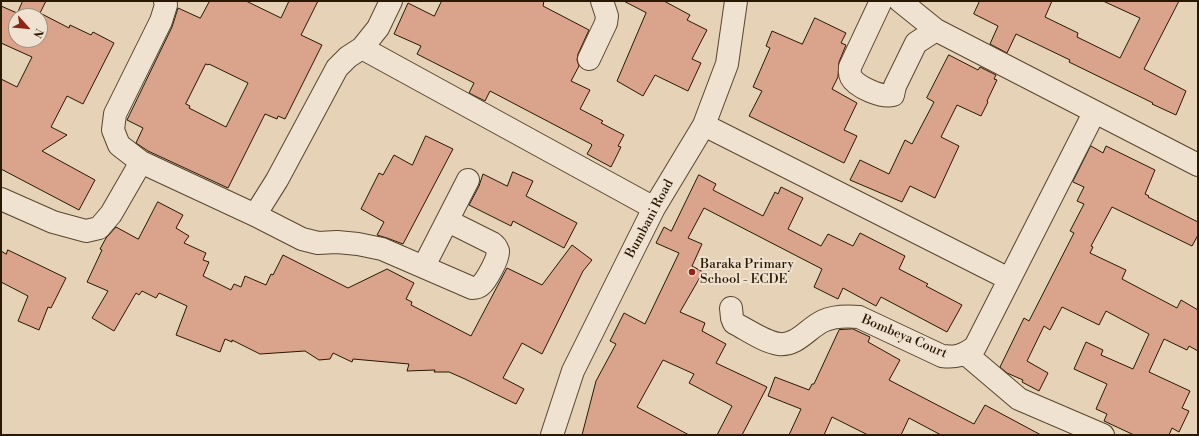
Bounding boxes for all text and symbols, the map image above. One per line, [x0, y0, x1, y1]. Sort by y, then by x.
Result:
north arrow [8, 8, 48, 48]
text: N [30, 26, 46, 40]
street label: Bumbani Road [623, 177, 677, 261]
place label: Baraka Primary School - ECDE [700, 257, 794, 288]
marker: Baraka Primary School - ECDE [687, 267, 697, 277]
street label: Bombeya Court [859, 312, 949, 362]

